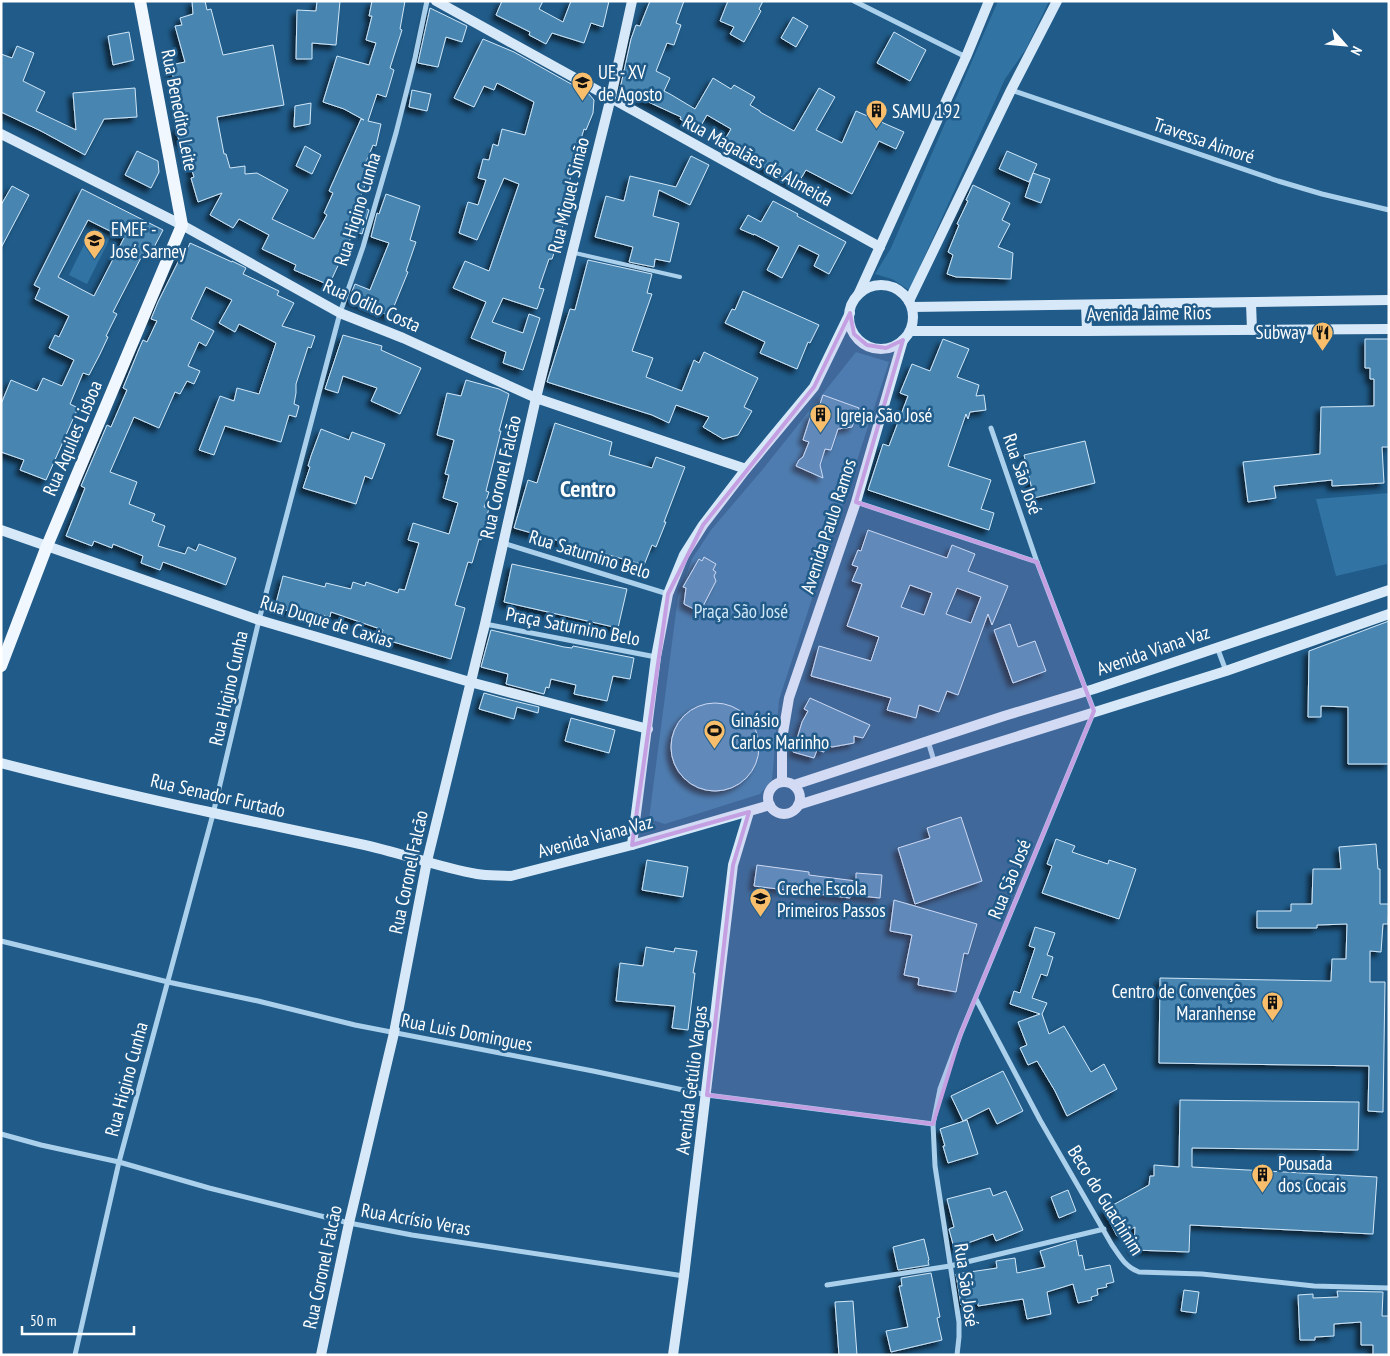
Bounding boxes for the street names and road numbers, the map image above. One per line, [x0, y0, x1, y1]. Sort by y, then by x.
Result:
street label: Rua Benedito Leite [156, 47, 204, 173]
street label: Rua Magalães de Almeida [679, 109, 837, 211]
street label: Travessa Aimoré [1150, 111, 1258, 169]
street label: Rua Miguel Simão [542, 135, 594, 255]
street label: Rua Higino Cunha [328, 149, 386, 269]
street label: Rua Odilo Costa [320, 273, 424, 337]
street label: Avenida Jaime Rios [1087, 300, 1211, 326]
street label: Rua Aquiles Lisboa [37, 377, 107, 499]
street label: Rua Coronel Falcão [474, 413, 526, 541]
street label: Rua São José [998, 430, 1048, 518]
street label: Avenida Paulo Ramos [795, 456, 861, 596]
street label: Rua Saturnino Belo [526, 524, 654, 584]
street label: Rua Duque de Caxias [258, 589, 396, 653]
street label: Praça Saturnino Belo [504, 601, 642, 651]
street label: Avenida Viana Vaz [1093, 619, 1213, 681]
street label: Rua Higino Cunha [203, 628, 253, 748]
street label: Rua Senador Furtado [148, 768, 288, 822]
street label: Rua Coronel Falcão [383, 808, 433, 936]
street label: Avenida Viana Vaz [535, 809, 655, 863]
street label: Rua São José [982, 835, 1036, 922]
street label: Avenida Getúlio Vargas [670, 1004, 712, 1156]
street label: Rua Luis Domingues [399, 1008, 535, 1056]
street label: Rua Higino Cunha [99, 1019, 153, 1139]
street label: Beco do Guachinim [1063, 1141, 1149, 1259]
street label: Rua Acrísio Veras [359, 1198, 473, 1240]
street label: Rua Coronel Falcão [297, 1203, 347, 1331]
street label: Rua São José [949, 1242, 985, 1328]

